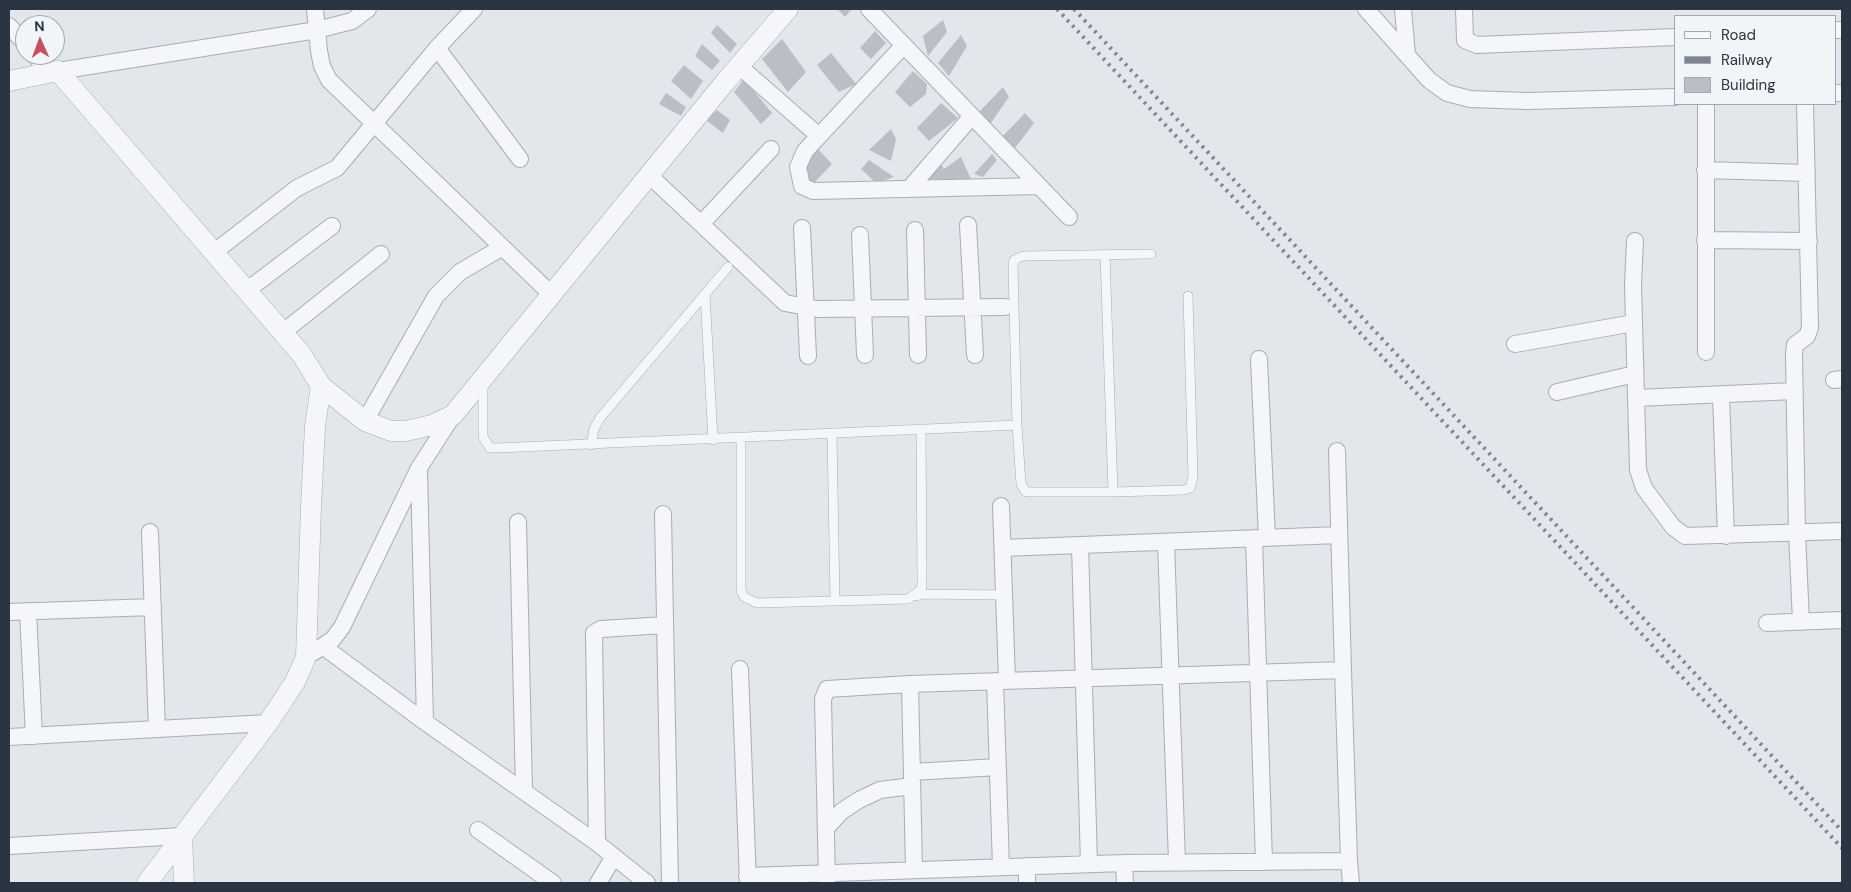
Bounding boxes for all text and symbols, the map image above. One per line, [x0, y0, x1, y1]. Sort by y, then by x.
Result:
north arrow [15, 15, 65, 65]
legend [1674, 15, 1836, 105]
text: N [34, 17, 45, 35]
text: Road [1721, 25, 1756, 45]
text: Railway [1721, 50, 1772, 70]
text: Building [1721, 75, 1776, 95]

